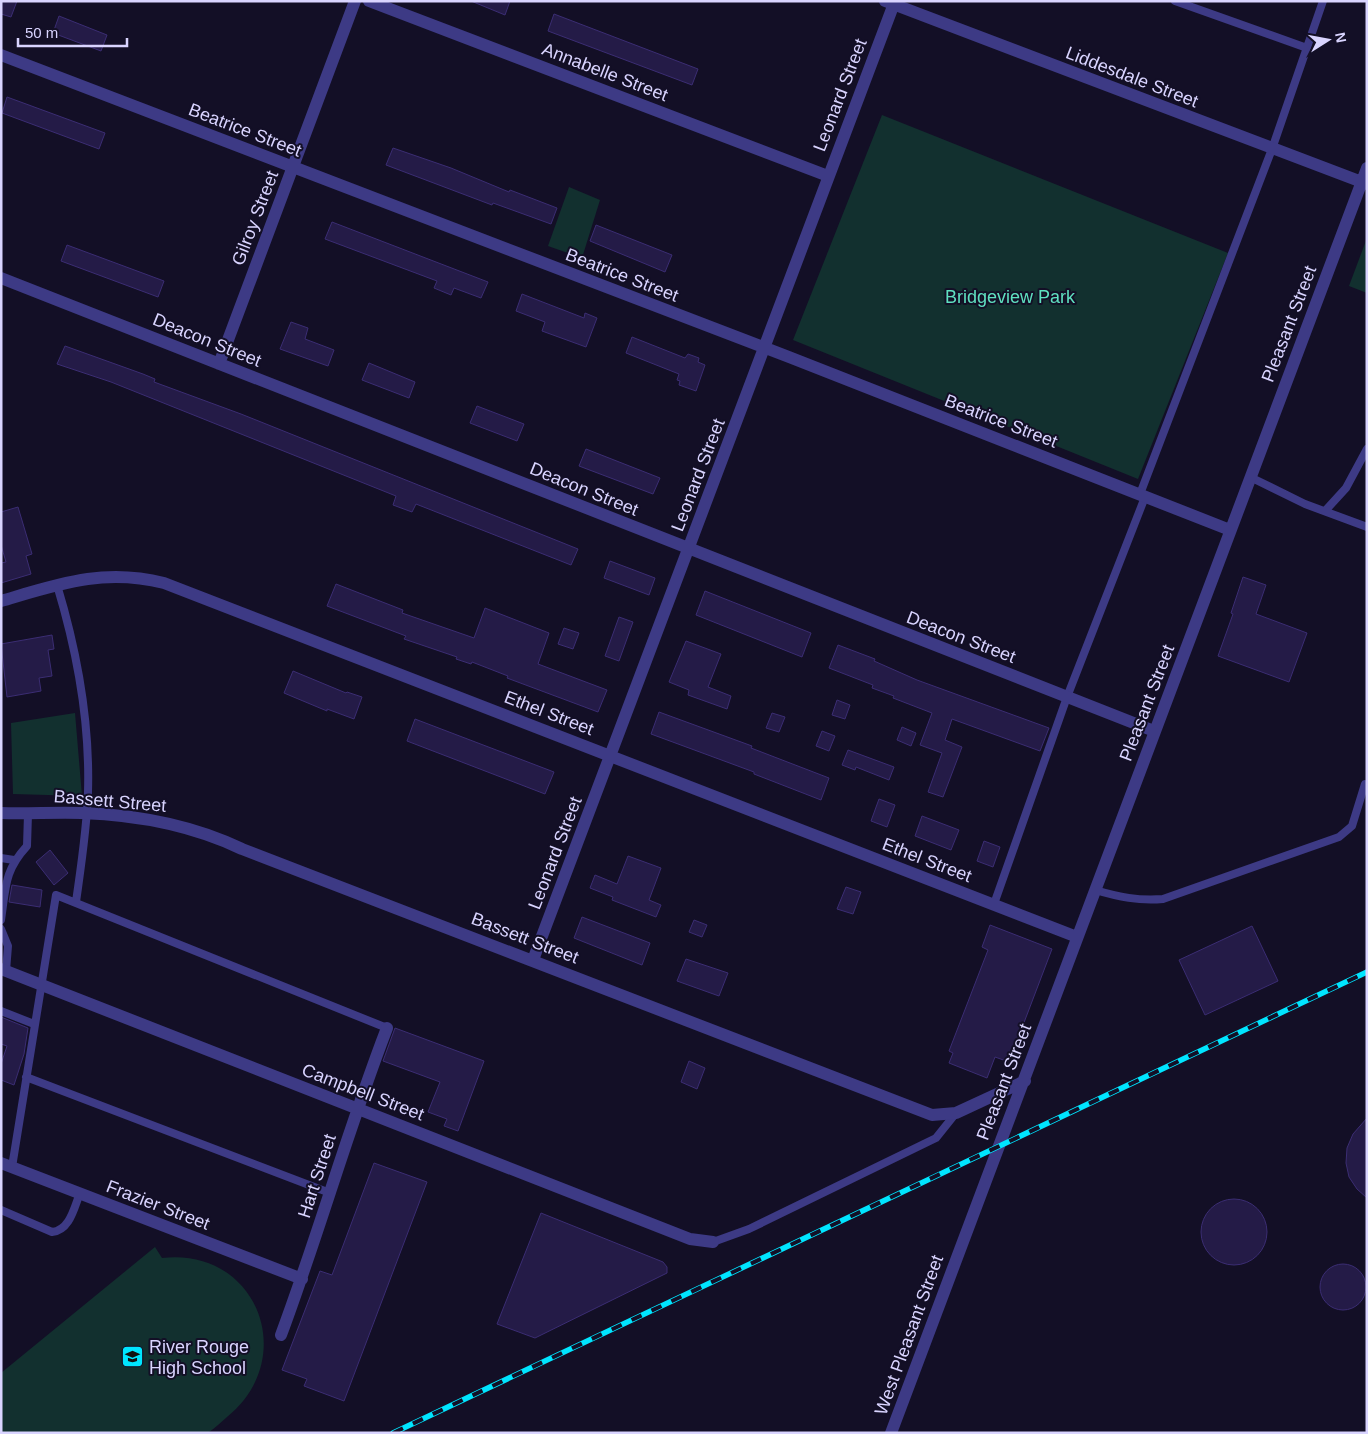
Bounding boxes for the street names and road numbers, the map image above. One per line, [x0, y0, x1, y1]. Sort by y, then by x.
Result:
street label: Leonard Street [809, 36, 871, 154]
street label: Annabelle Street [539, 39, 671, 105]
street label: Liddesdale Street [1063, 43, 1201, 111]
street label: Beatrice Street [186, 99, 304, 161]
street label: Gilroy Street [228, 168, 282, 268]
street label: Beatrice Street [563, 244, 681, 306]
street label: Pleasant Street [1258, 263, 1320, 385]
street label: Deacon Street [150, 309, 264, 371]
street label: Beatrice Street [942, 390, 1060, 452]
street label: Leonard Street [667, 416, 729, 534]
street label: Deacon Street [527, 458, 641, 520]
street label: Deacon Street [904, 607, 1018, 667]
street label: Pleasant Street [1116, 642, 1178, 764]
street label: Ethel Street [502, 687, 596, 739]
street label: Bassett Street [53, 786, 167, 816]
street label: Leonard Street [524, 794, 586, 912]
street label: Ethel Street [880, 834, 974, 886]
street label: Bassett Street [469, 908, 581, 968]
street label: Pleasant Street [973, 1021, 1035, 1143]
street label: Campbell Street [299, 1060, 427, 1124]
street label: Hart Street [294, 1132, 340, 1220]
street label: Frazier Street [104, 1176, 212, 1234]
street label: West Pleasant Street [871, 1252, 947, 1418]

